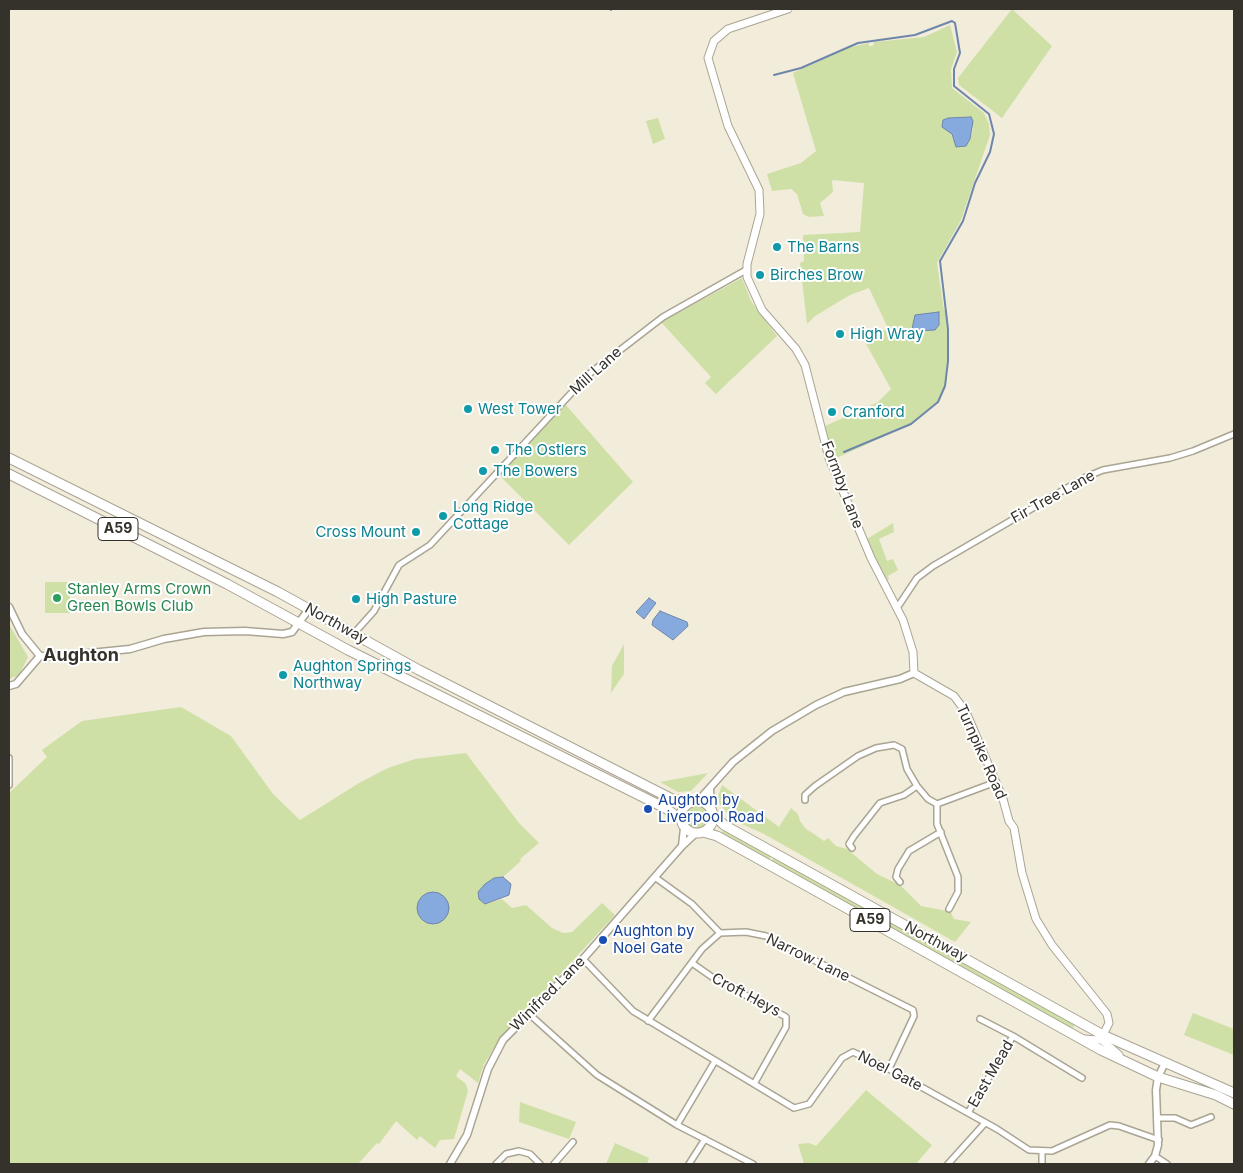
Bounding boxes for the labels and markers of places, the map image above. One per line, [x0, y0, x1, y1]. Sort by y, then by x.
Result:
place label: The Barns [787, 238, 859, 256]
marker: The Barns [771, 241, 783, 253]
place label: Birches Brow [770, 266, 863, 284]
marker: Birches Brow [754, 269, 766, 281]
place label: High Wray [850, 325, 924, 343]
marker: High Wray [834, 328, 846, 340]
place label: West Tower [478, 400, 561, 418]
marker: West Tower [462, 403, 474, 415]
place label: Cranford [842, 403, 905, 421]
marker: Cranford [826, 406, 838, 418]
place label: The Ostlers [505, 441, 587, 459]
marker: The Ostlers [489, 444, 501, 456]
place label: The Bowers [493, 462, 577, 480]
marker: The Bowers [477, 465, 489, 477]
place label: Long Ridge Cottage [453, 498, 533, 533]
marker: Long Ridge Cottage [437, 510, 449, 522]
place label: Cross Mount [315, 523, 406, 541]
marker: Cross Mount [410, 526, 422, 538]
place label: Stanley Arms Crown Green Bowls Club [67, 580, 211, 615]
place label: High Pasture [366, 590, 457, 608]
marker: Stanley Arms Crown Green Bowls Club [51, 592, 63, 604]
marker: High Pasture [350, 593, 362, 605]
place label: Aughton Springs Northway [293, 657, 411, 692]
marker: Aughton Springs Northway [277, 669, 289, 681]
place label: Aughton by Liverpool Road [658, 791, 764, 826]
marker: Aughton by Liverpool Road [642, 803, 654, 815]
place label: Aughton by Noel Gate [613, 922, 694, 957]
marker: Aughton by Noel Gate [597, 934, 609, 946]

